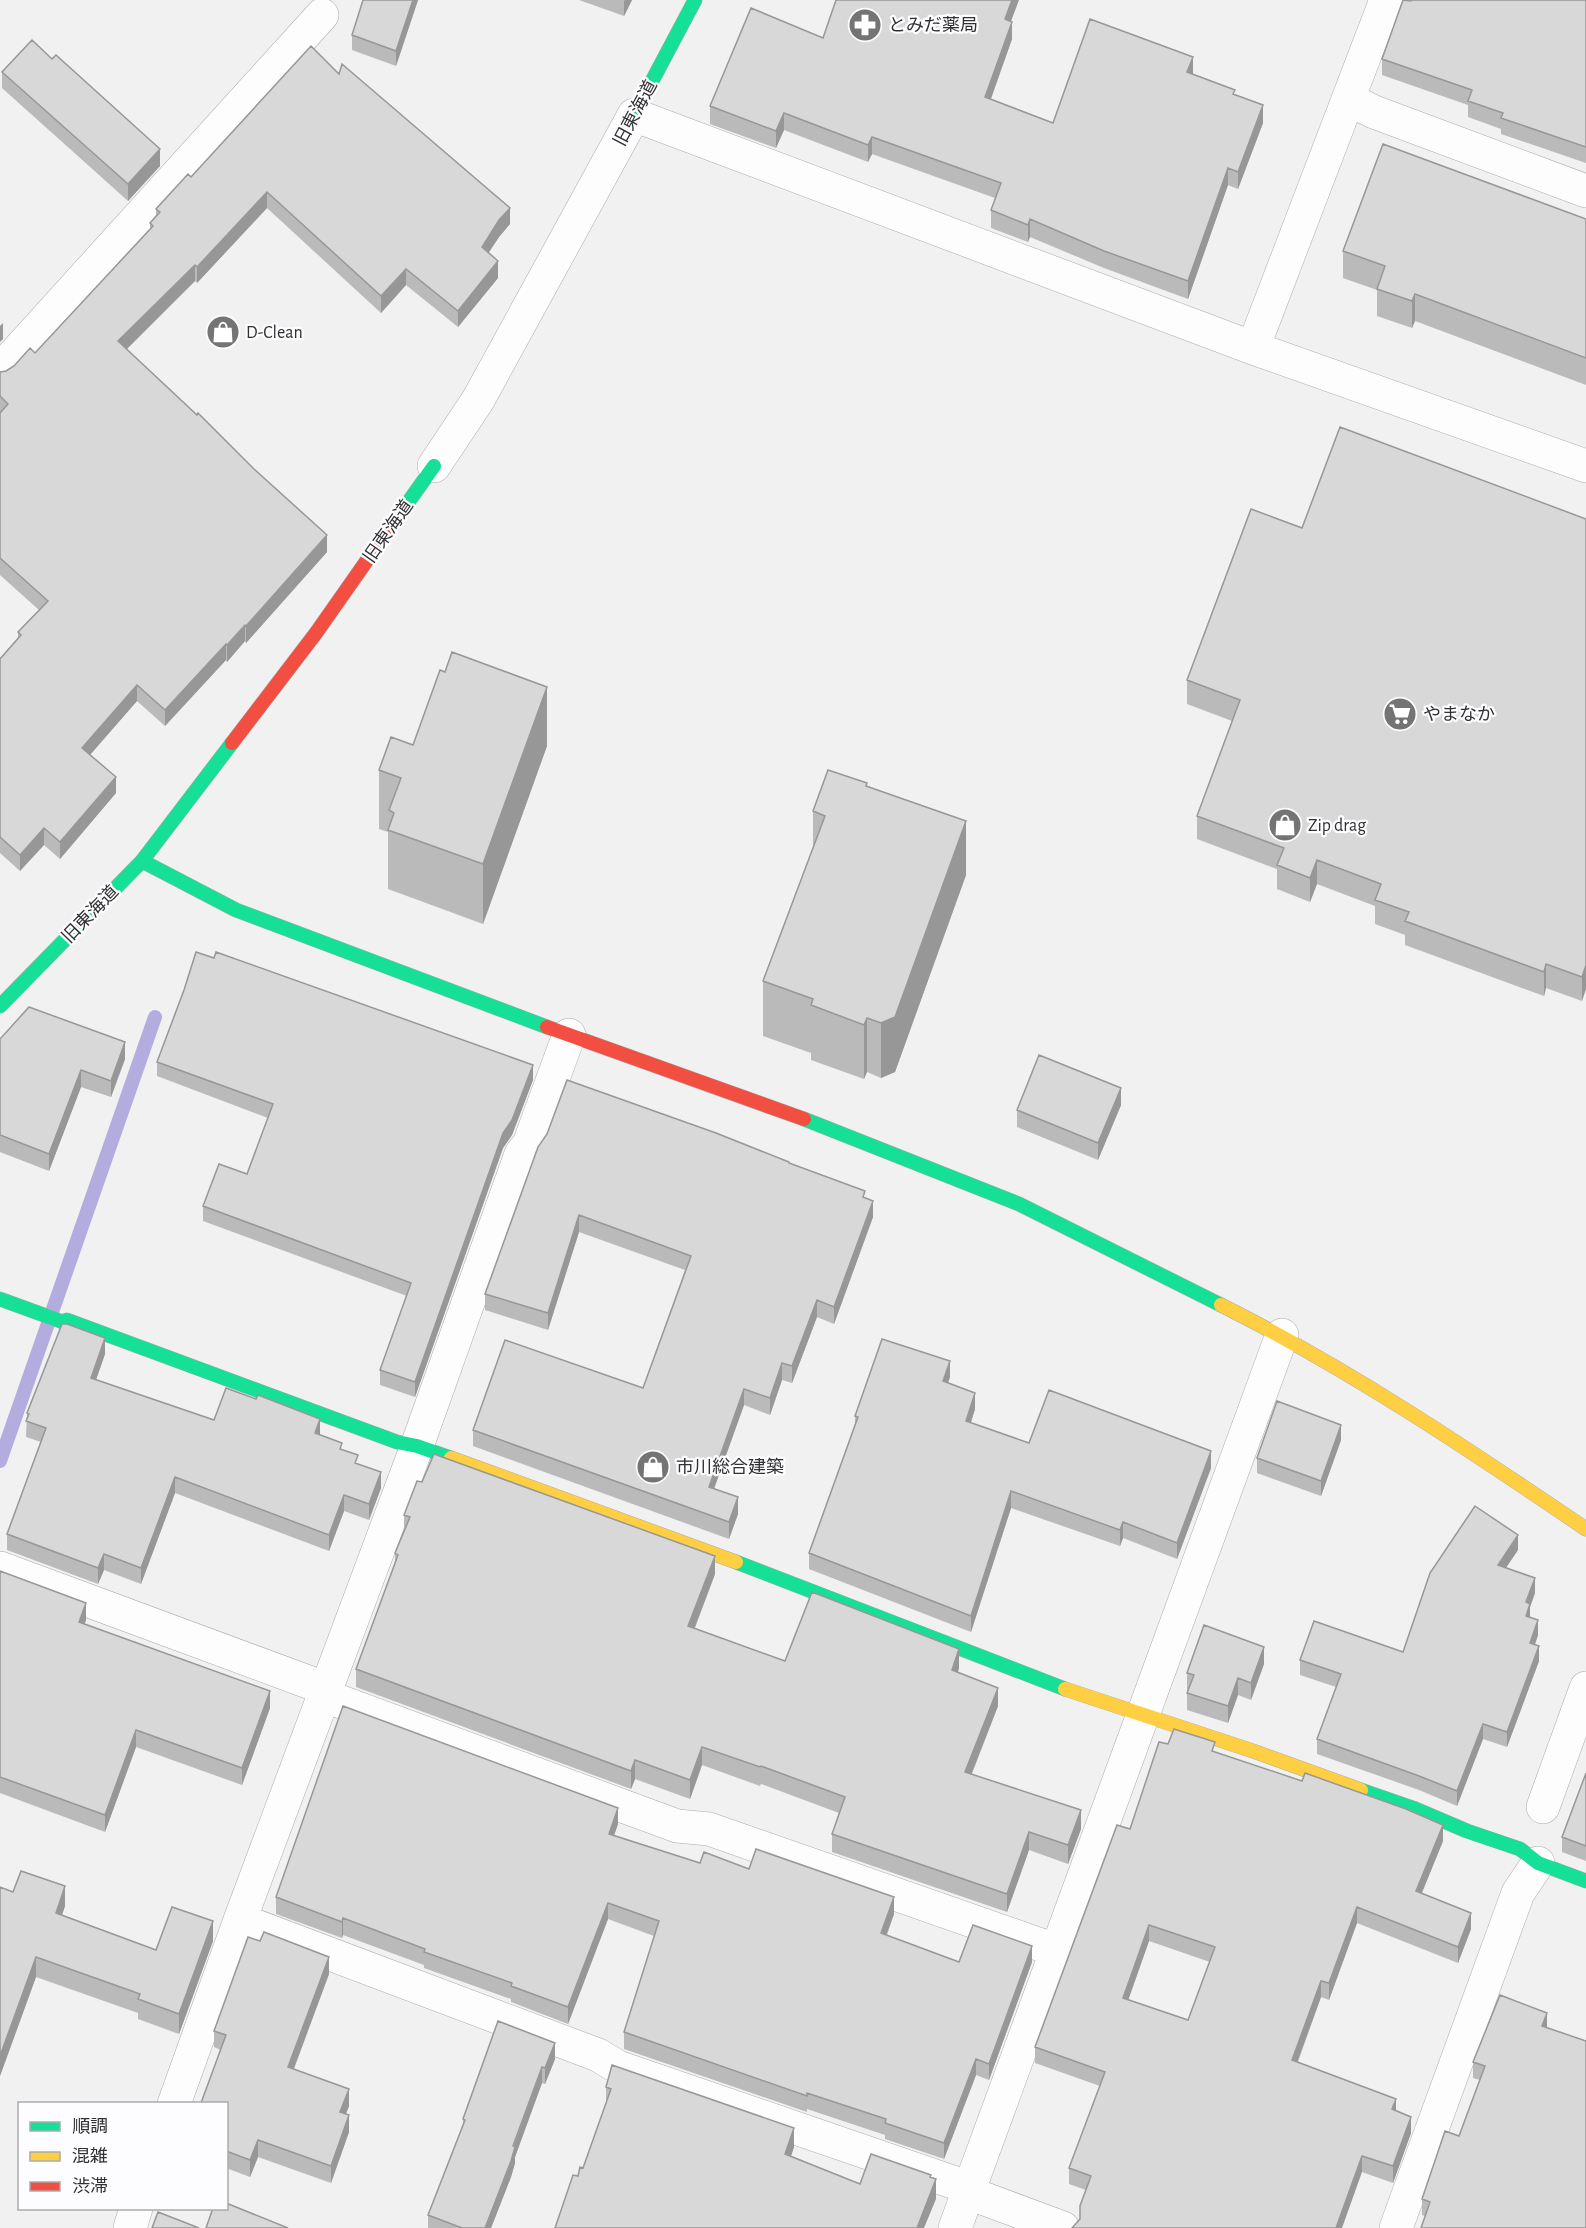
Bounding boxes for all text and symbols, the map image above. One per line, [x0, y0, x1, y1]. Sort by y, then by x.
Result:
pharmacy icon: とみだ薬局 [847, 7, 883, 43]
place label: とみだ薬局 [888, 16, 978, 35]
street label: 旧東海道 [609, 77, 661, 149]
shop icon: D-Clean [205, 314, 241, 350]
place label: D-Clean [246, 324, 303, 342]
street label: 旧東海道 [359, 496, 417, 566]
supermarket icon: やまなか [1382, 696, 1418, 732]
place label: やまなか [1423, 705, 1495, 724]
shop icon: Zip drag [1267, 807, 1303, 843]
place label: Zip drag [1308, 817, 1366, 835]
street label: 旧東海道 [58, 881, 122, 947]
shop icon: 市川総合建築 [635, 1449, 671, 1485]
place label: 市川総合建築 [676, 1457, 784, 1477]
legend [18, 2102, 228, 2210]
text: 順調 [72, 2118, 108, 2136]
text: 混雑 [72, 2146, 108, 2166]
text: 渋滞 [72, 2177, 108, 2196]

